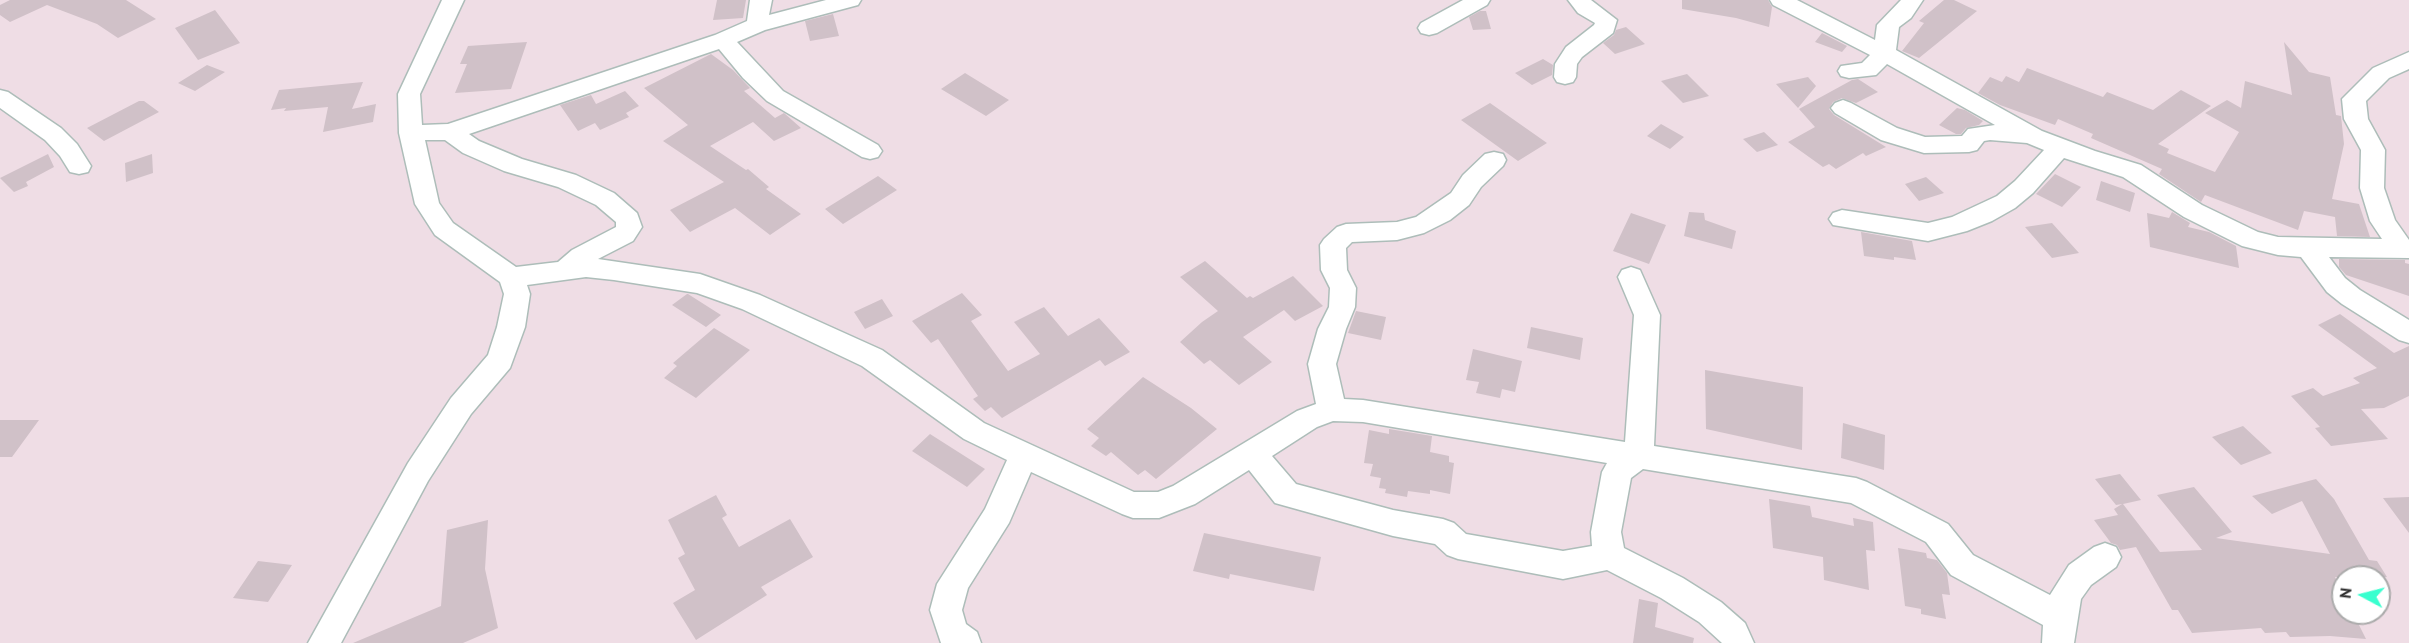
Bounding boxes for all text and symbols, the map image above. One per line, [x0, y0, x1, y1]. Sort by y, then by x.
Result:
north arrow [2331, 565, 2391, 625]
text: N [2335, 587, 2356, 599]

